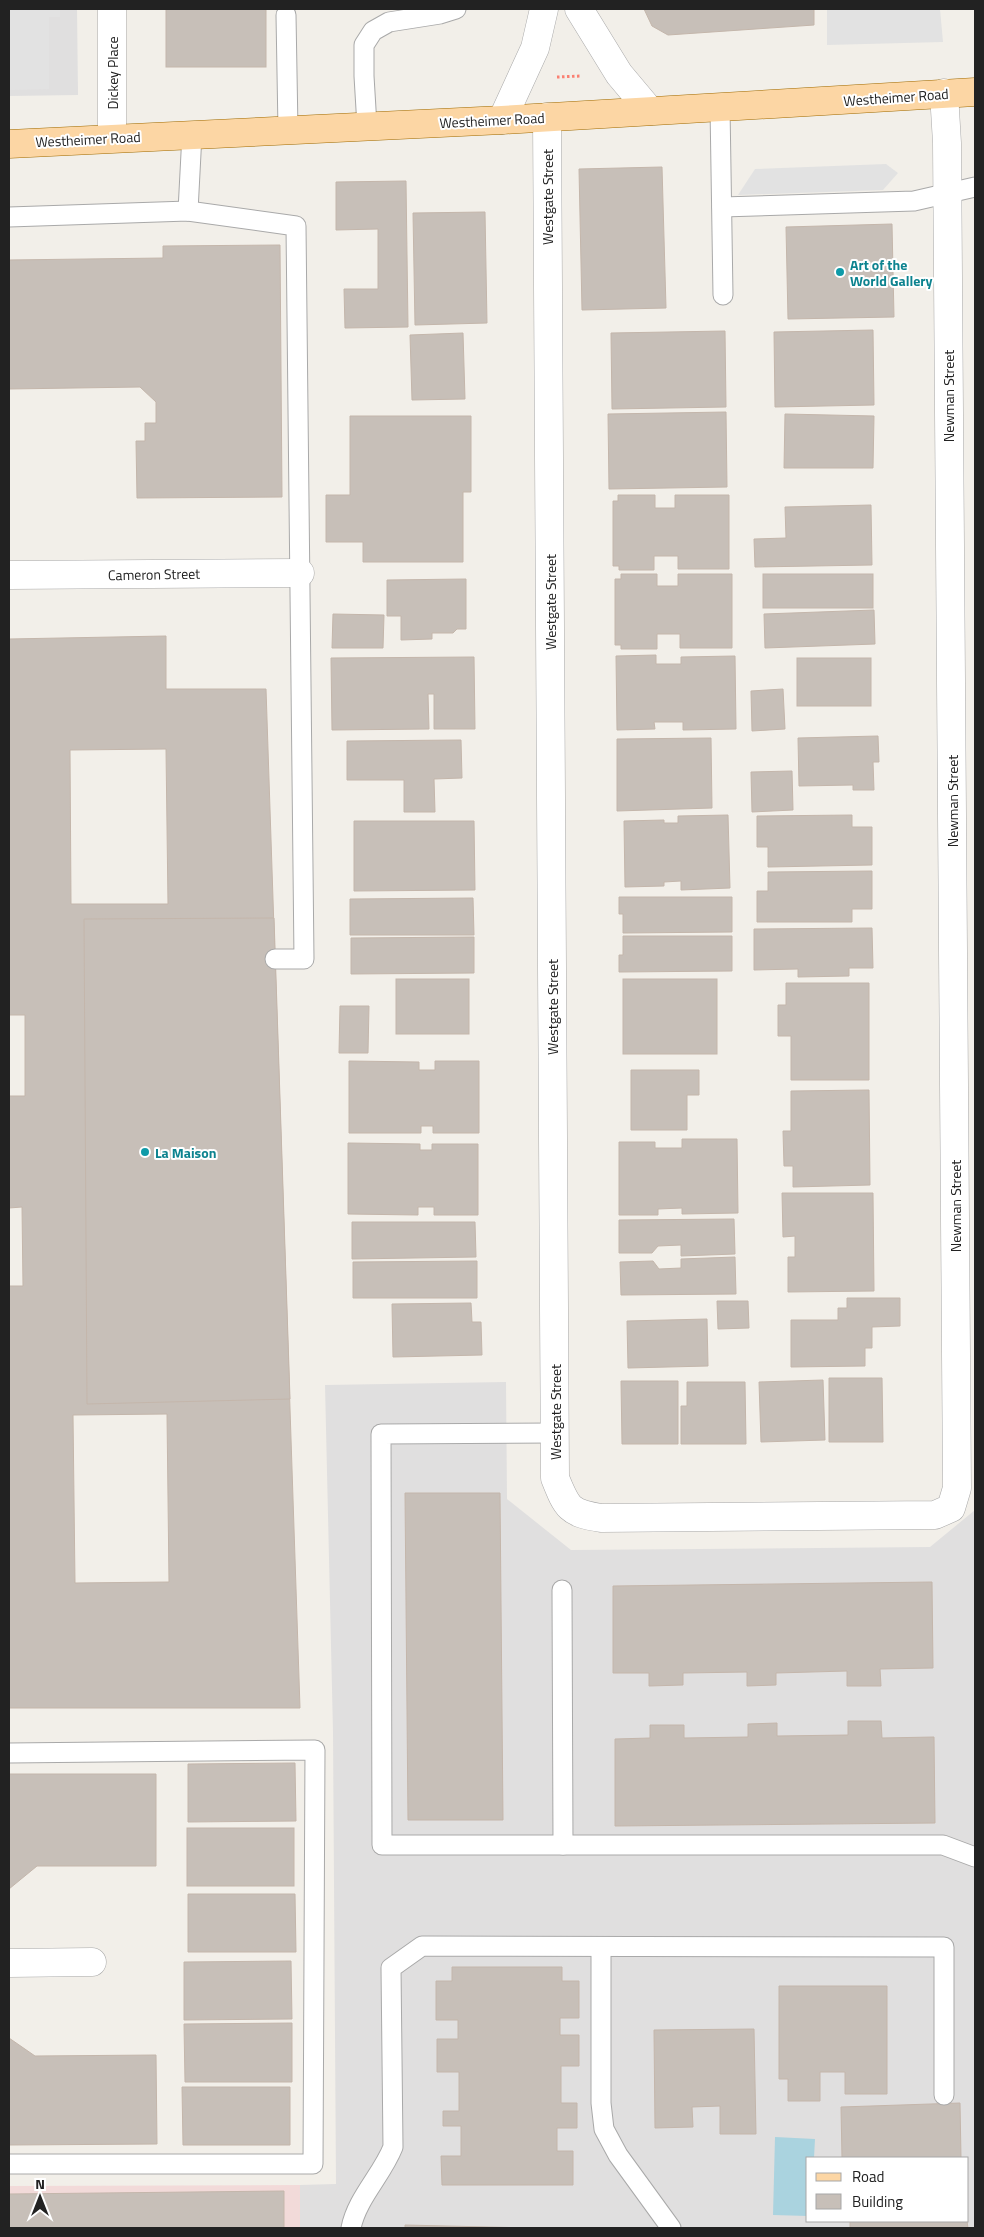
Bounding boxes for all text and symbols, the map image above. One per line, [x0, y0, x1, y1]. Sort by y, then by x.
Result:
street label: Dickey Place [102, 36, 123, 110]
street label: Westheimer Road [843, 83, 949, 111]
street label: Westheimer Road [439, 107, 545, 133]
street label: Westheimer Road [35, 126, 141, 152]
street label: Westgate Street [537, 149, 558, 245]
place label: Art of the World Gallery [850, 254, 933, 291]
marker: Art of the World Gallery [834, 266, 846, 278]
street label: Newman Street [938, 350, 959, 442]
street label: Westgate Street [540, 554, 561, 650]
street label: Cameron Street [108, 563, 200, 585]
street label: Newman Street [942, 755, 963, 847]
street label: Westgate Street [542, 959, 563, 1055]
place label: La Maison [155, 1142, 216, 1163]
marker: La Maison [139, 1146, 151, 1158]
street label: Newman Street [945, 1160, 966, 1252]
street label: Westgate Street [545, 1364, 566, 1460]
legend [806, 2157, 969, 2222]
text: Road [852, 2165, 884, 2188]
north arrow [15, 2172, 65, 2222]
text: N [35, 2173, 45, 2194]
text: Building [852, 2190, 903, 2213]

